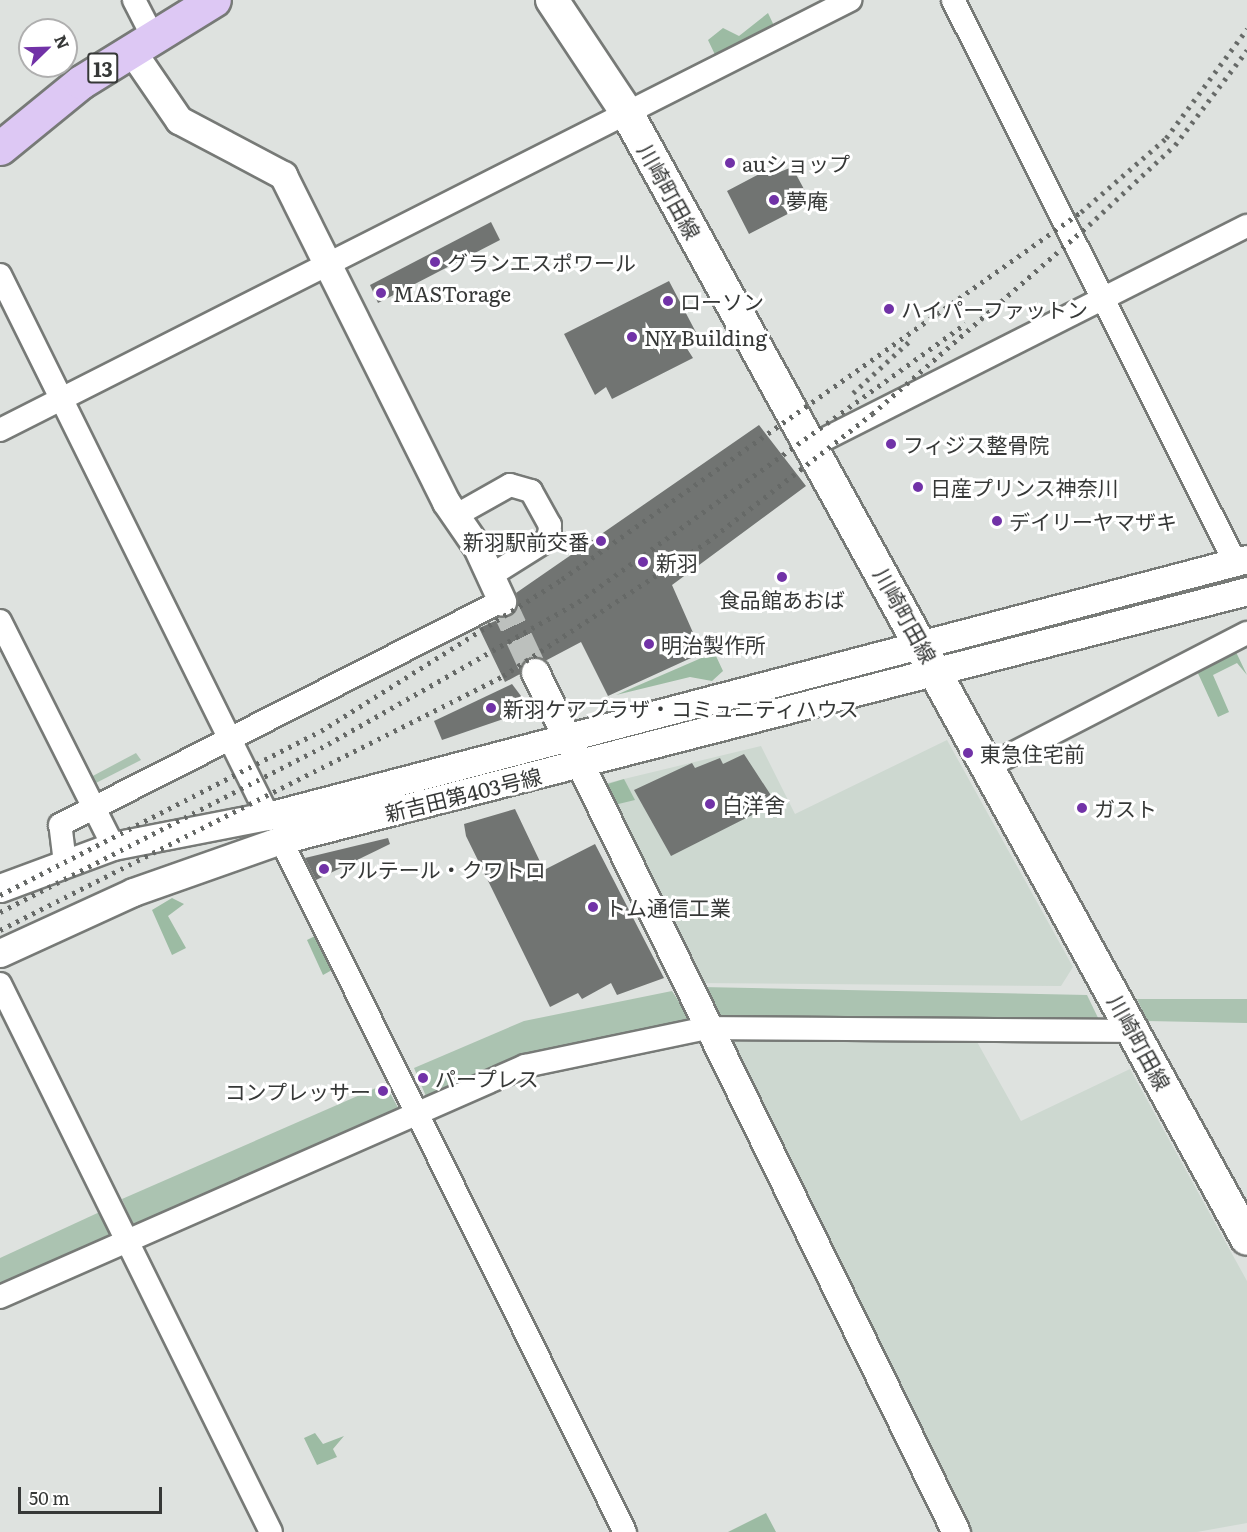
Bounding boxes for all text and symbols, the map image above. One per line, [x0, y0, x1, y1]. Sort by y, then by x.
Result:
north arrow [18, 18, 78, 78]
text: N [49, 31, 76, 53]
road number: 13 [86, 51, 120, 85]
street label: 川崎町田線 [634, 139, 706, 243]
place label: auショップ [742, 150, 850, 176]
marker: auショップ [723, 156, 737, 170]
place label: 夢庵 [786, 187, 828, 213]
marker: 夢庵 [767, 193, 781, 207]
place label: グランエスポワール [447, 249, 636, 275]
marker: グランエスポワール [428, 255, 442, 269]
place label: MASTorage [393, 280, 511, 306]
marker: MASTorage [374, 286, 388, 300]
place label: ローソン [680, 288, 764, 314]
marker: ローソン [661, 294, 675, 308]
place label: ハイパーファットン [901, 296, 1090, 322]
marker: ハイパーファットン [882, 302, 896, 316]
place label: NY Building [644, 324, 767, 350]
marker: NY Building [625, 330, 639, 344]
place label: フィジス整骨院 [903, 431, 1050, 457]
marker: フィジス整骨院 [884, 437, 898, 451]
place label: 日産プリンス神奈川 [930, 474, 1119, 500]
marker: 日産プリンス神奈川 [911, 480, 925, 494]
place label: デイリーヤマザキ [1009, 508, 1177, 534]
marker: デイリーヤマザキ [990, 514, 1004, 528]
place label: 新羽駅前交番 [463, 528, 589, 554]
marker: 新羽駅前交番 [594, 534, 608, 548]
place label: 新羽 [656, 549, 698, 575]
marker: 新羽 [634, 553, 652, 571]
street label: 川崎町田線 [870, 563, 942, 667]
marker: 食品館あおば [775, 570, 789, 584]
place label: 食品館あおば [719, 586, 845, 612]
place label: 明治製作所 [661, 631, 766, 657]
marker: 明治製作所 [642, 637, 656, 651]
place label: 新羽ケアプラザ・コミュニティハウス [503, 695, 860, 721]
marker: 新羽ケアプラザ・コミュニティハウス [484, 701, 498, 715]
place label: 東急住宅前 [980, 740, 1085, 766]
marker: 東急住宅前 [961, 746, 975, 760]
street label: 新吉田第403号線 [382, 762, 544, 826]
place label: 白洋舍 [722, 791, 785, 817]
place label: ガスト [1094, 795, 1157, 821]
marker: 白洋舍 [703, 797, 717, 811]
marker: ガスト [1075, 801, 1089, 815]
place label: アルテール・クワトロ [336, 856, 546, 882]
marker: アルテール・クワトロ [317, 862, 331, 876]
place label: トム通信工業 [605, 894, 731, 920]
marker: トム通信工業 [586, 900, 600, 914]
street label: 川崎町田線 [1104, 990, 1176, 1094]
place label: パープレス [435, 1065, 540, 1091]
marker: パープレス [416, 1071, 430, 1085]
place label: コンプレッサー [224, 1078, 371, 1104]
marker: コンプレッサー [376, 1084, 390, 1098]
scale bar [21, 1475, 165, 1513]
text: 50 m [29, 1484, 70, 1511]

